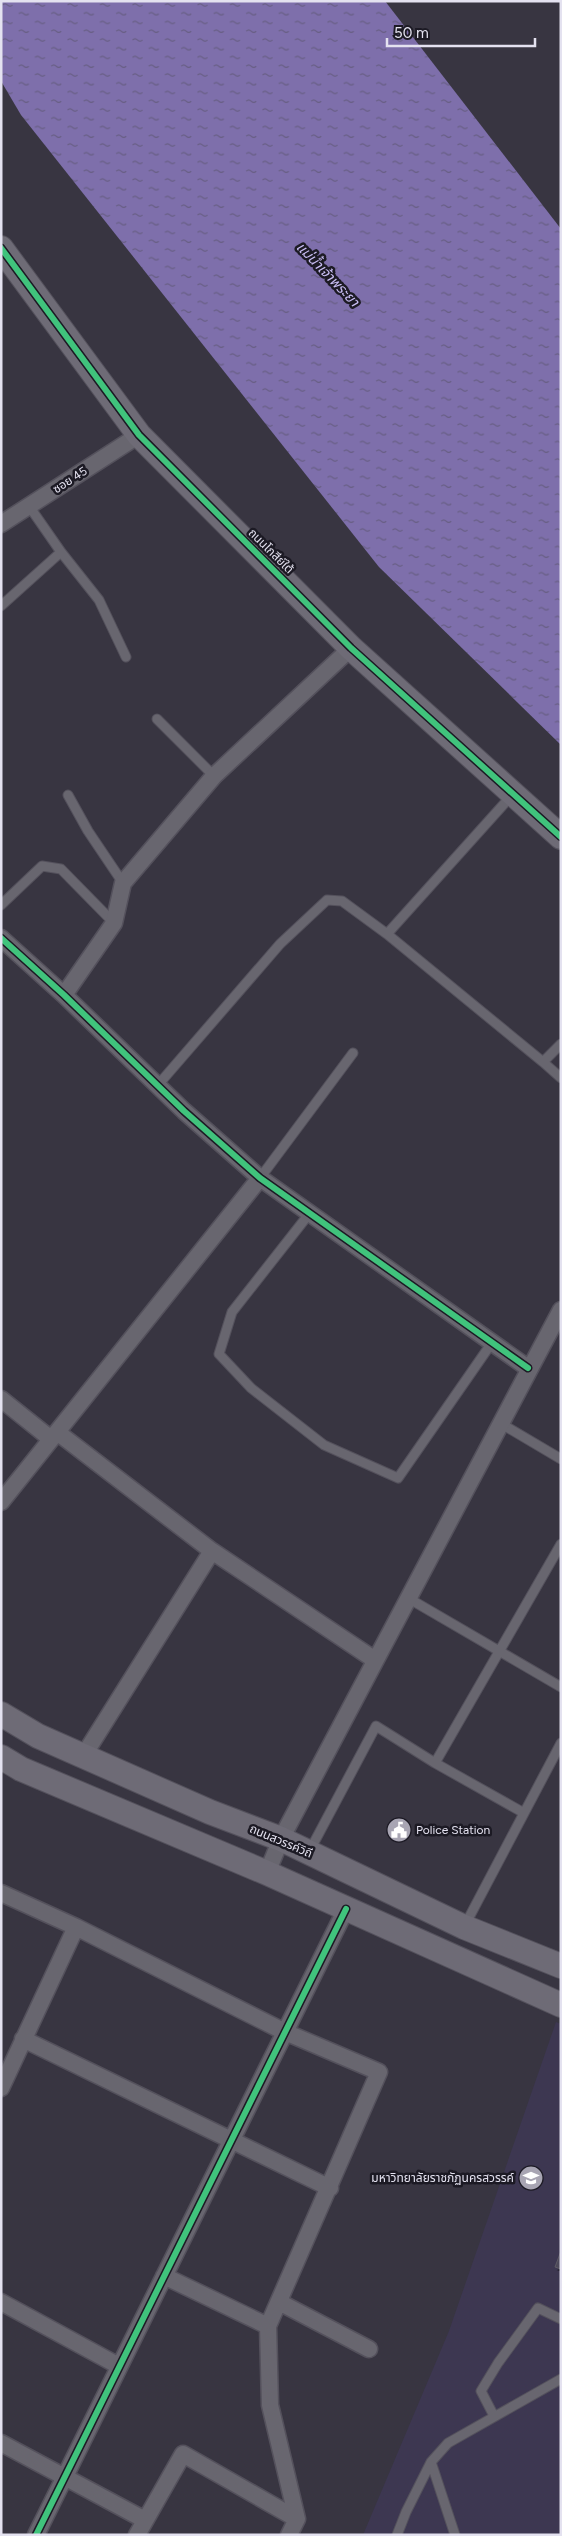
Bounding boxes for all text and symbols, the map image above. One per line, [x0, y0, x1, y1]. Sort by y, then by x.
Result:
scale bar [387, 15, 534, 47]
text: 50 m [394, 24, 429, 42]
water label: แม่น้ำเจ้าพระยา [293, 237, 365, 311]
street label: ซอย 45 [50, 464, 90, 496]
street label: ถนนโกสีย์ใต้ [246, 526, 296, 576]
public building icon: Police Station [386, 1817, 412, 1843]
street label: ถนนสวรรค์วิถี [247, 1821, 315, 1861]
place label: Police Station [416, 1823, 490, 1837]
school or university icon: มหาวิทยาลัยราชภัฏนครสวรรค์ [518, 2165, 544, 2191]
place label: มหาวิทยาลัยราชภัฏนครสวรรค์ [371, 2171, 514, 2185]

